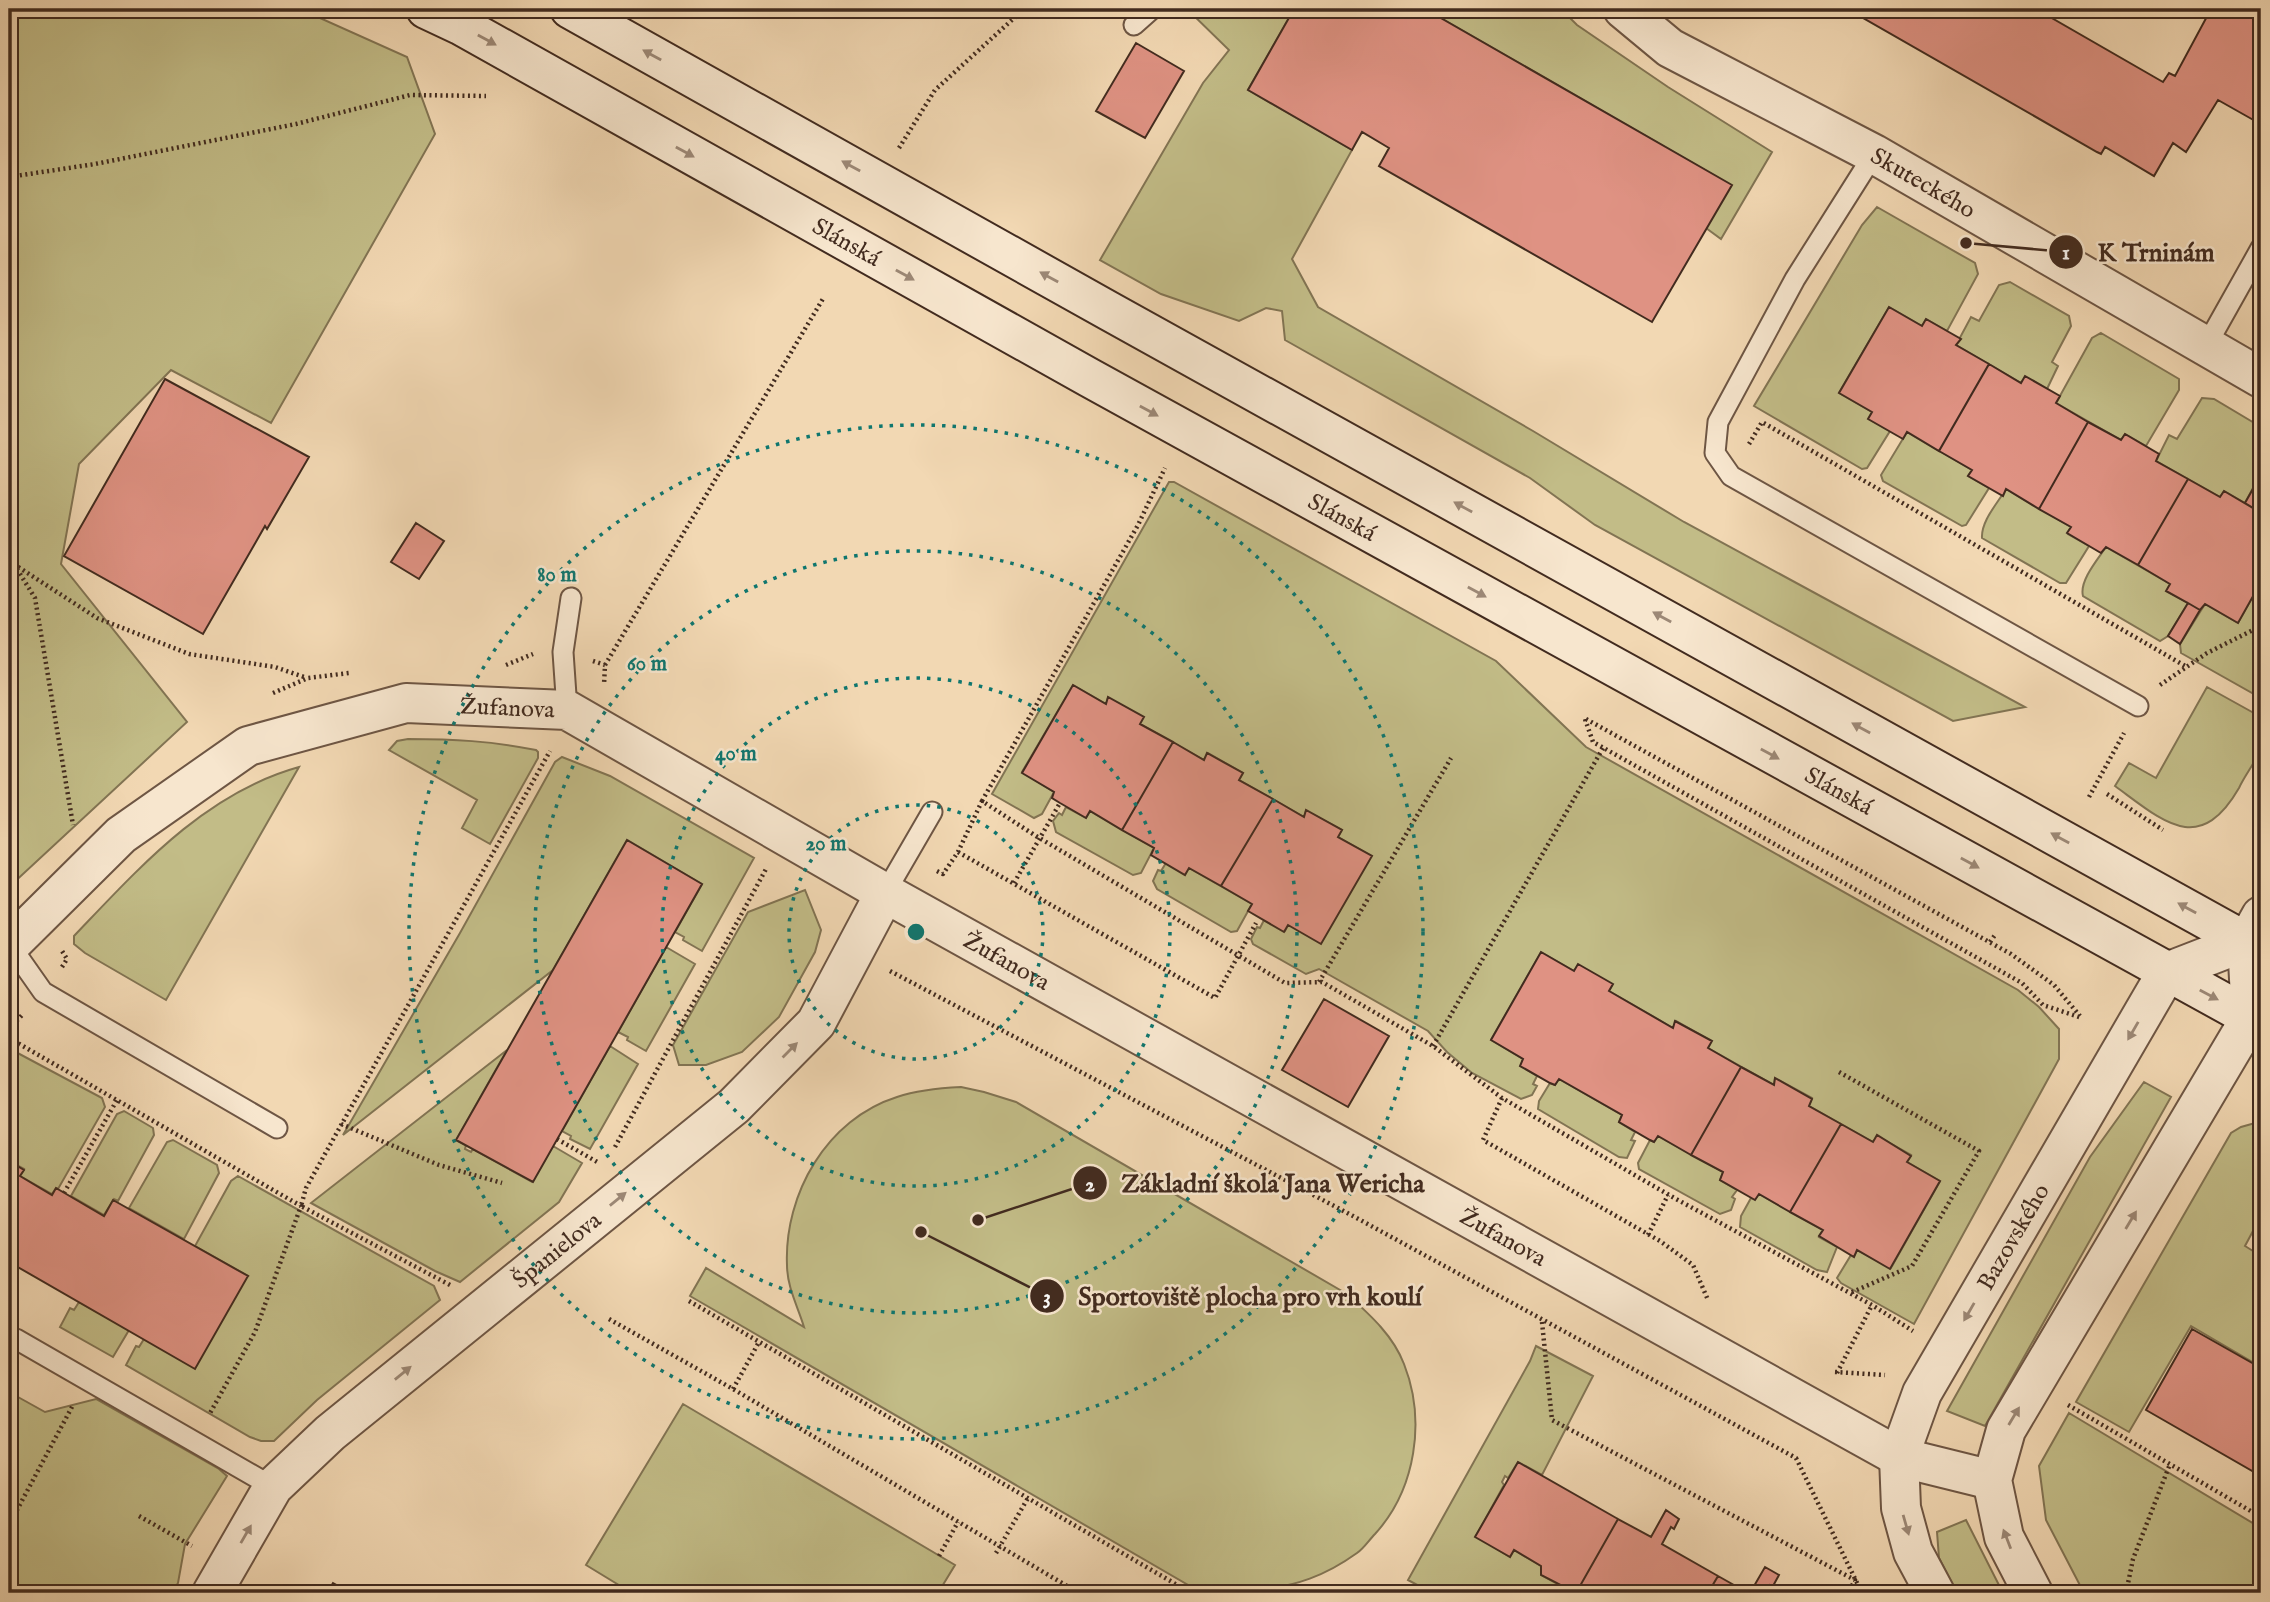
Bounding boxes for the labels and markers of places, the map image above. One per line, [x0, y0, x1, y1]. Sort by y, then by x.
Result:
callout: K Trninám [2048, 228, 2228, 275]
centre of rings [904, 920, 928, 944]
callout: Základní škola Jana Wericha [1072, 1160, 1438, 1207]
callout: Sportoviště plocha pro vrh koulí [1029, 1272, 1436, 1319]

